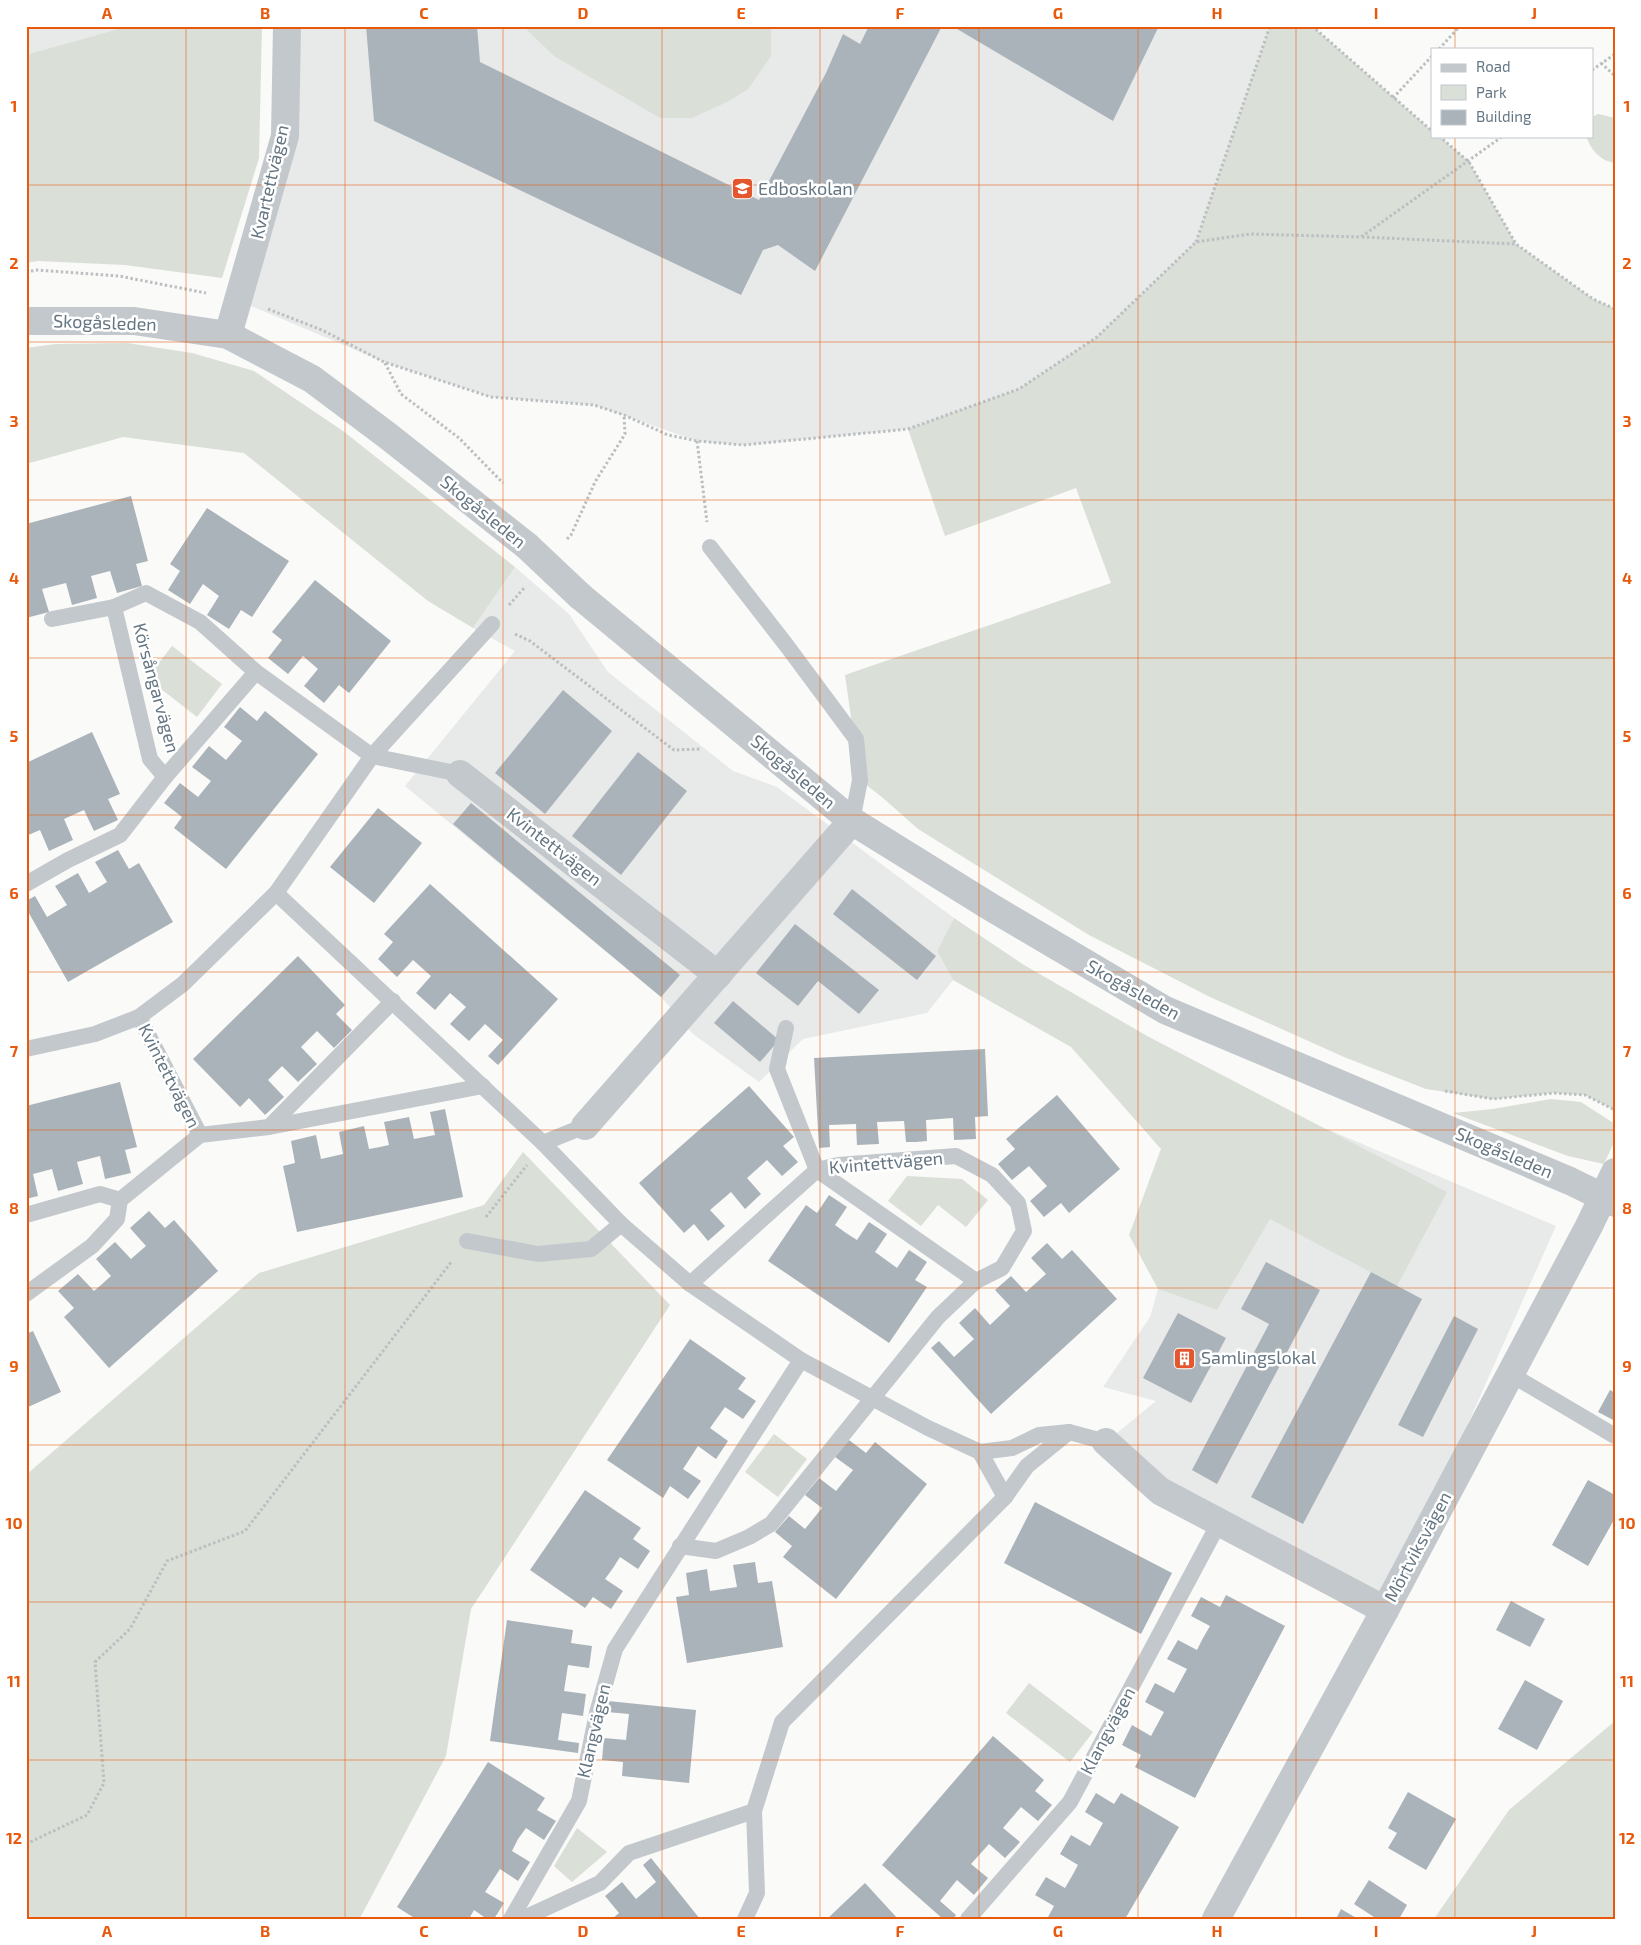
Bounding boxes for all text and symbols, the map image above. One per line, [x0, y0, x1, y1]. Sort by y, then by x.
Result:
text: A [102, 3, 113, 22]
text: B [260, 3, 270, 22]
text: C [419, 3, 429, 22]
text: D [578, 3, 589, 22]
text: E [736, 3, 746, 22]
text: F [896, 3, 905, 22]
text: G [1053, 3, 1063, 22]
text: H [1211, 3, 1223, 22]
text: I [1374, 3, 1378, 22]
text: J [1531, 3, 1537, 22]
legend [1431, 48, 1594, 138]
text: Road [1476, 57, 1511, 75]
text: Park [1476, 83, 1507, 101]
text: 1 [11, 96, 17, 115]
text: 1 [1624, 96, 1630, 115]
text: Building [1476, 107, 1532, 125]
street label: Kvartettvägen [245, 123, 293, 241]
school or university icon: Edboskolan [730, 177, 754, 201]
place label: Edboskolan [758, 177, 853, 199]
text: 2 [9, 253, 19, 272]
text: 2 [1622, 253, 1632, 272]
street label: Skogåsleden [53, 309, 157, 335]
text: 3 [9, 411, 19, 430]
text: 3 [1622, 411, 1632, 430]
street label: Skogåsleden [436, 470, 531, 552]
text: 4 [9, 568, 19, 587]
text: 4 [1622, 568, 1632, 587]
street label: Körsångarvägen [129, 620, 185, 755]
text: 5 [10, 726, 19, 745]
text: 5 [1623, 726, 1632, 745]
street label: Skogåsleden [747, 729, 840, 813]
street label: Kvintettvägen [503, 802, 606, 890]
text: 6 [9, 883, 19, 902]
text: 6 [1622, 883, 1632, 902]
street label: Skogåsleden [1083, 954, 1184, 1024]
street label: Kvintettvägen [134, 1020, 206, 1131]
text: 7 [10, 1041, 19, 1060]
text: 7 [1623, 1041, 1632, 1060]
street label: Skogåsleden [1452, 1122, 1556, 1182]
street label: Kvintettvägen [828, 1146, 944, 1178]
text: 8 [9, 1198, 19, 1217]
text: 8 [1622, 1198, 1632, 1217]
building icon: Samlingslokal [1173, 1346, 1197, 1370]
place label: Samlingslokal [1201, 1346, 1317, 1368]
text: 9 [9, 1356, 19, 1375]
text: 9 [1622, 1356, 1632, 1375]
street label: Mörtviksvägen [1379, 1488, 1455, 1605]
text: 10 [5, 1513, 23, 1532]
text: 10 [1618, 1513, 1636, 1532]
text: 11 [7, 1671, 21, 1690]
text: 11 [1620, 1671, 1634, 1690]
street label: Klangvägen [572, 1682, 615, 1780]
street label: Klangvägen [1075, 1683, 1139, 1778]
text: 12 [6, 1828, 22, 1847]
text: 12 [1619, 1828, 1635, 1847]
text: A [102, 1921, 113, 1940]
text: B [260, 1921, 270, 1940]
text: C [419, 1921, 429, 1940]
text: D [578, 1921, 589, 1940]
text: E [736, 1921, 746, 1940]
text: F [896, 1921, 905, 1940]
text: G [1053, 1921, 1063, 1940]
text: H [1211, 1921, 1223, 1940]
text: I [1374, 1921, 1378, 1940]
text: J [1531, 1921, 1537, 1940]

